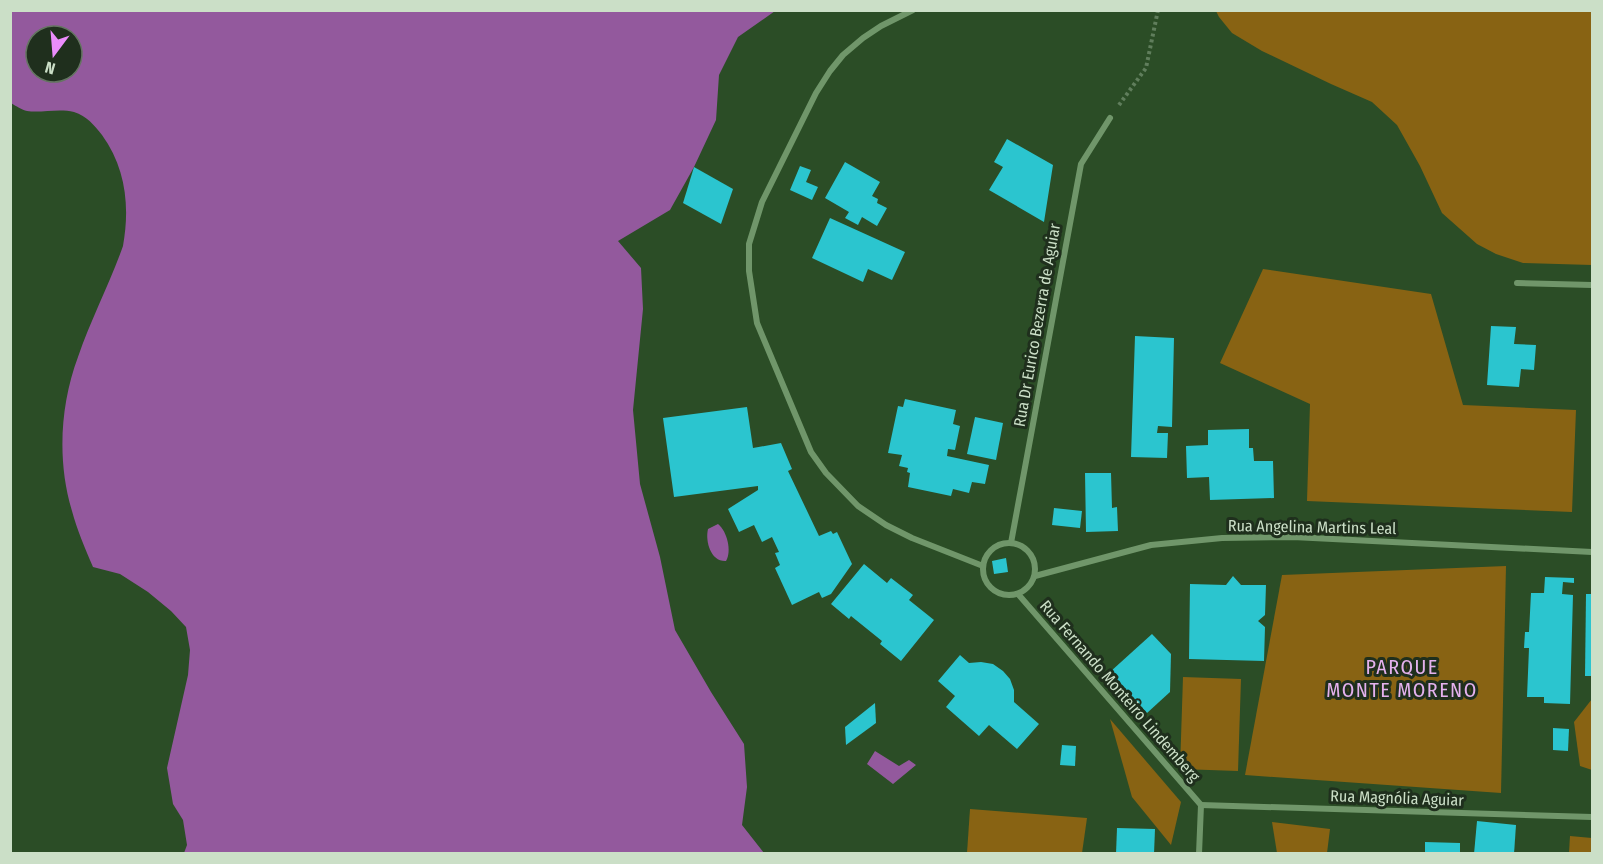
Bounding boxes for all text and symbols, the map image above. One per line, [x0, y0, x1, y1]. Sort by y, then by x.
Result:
north arrow [24, 24, 84, 84]
text: N [43, 57, 57, 78]
street label: Rua Dr Eurico Bezerra de Aguiar [1010, 221, 1064, 428]
street label: Rua Angelina Martins Leal [1228, 516, 1396, 538]
street label: Rua Fernando Monteiro Lindemberg [1036, 596, 1204, 786]
district label: PARQUE MONTE MORENO [1326, 655, 1478, 702]
street label: Rua Magnólia Aguiar [1330, 786, 1464, 810]

